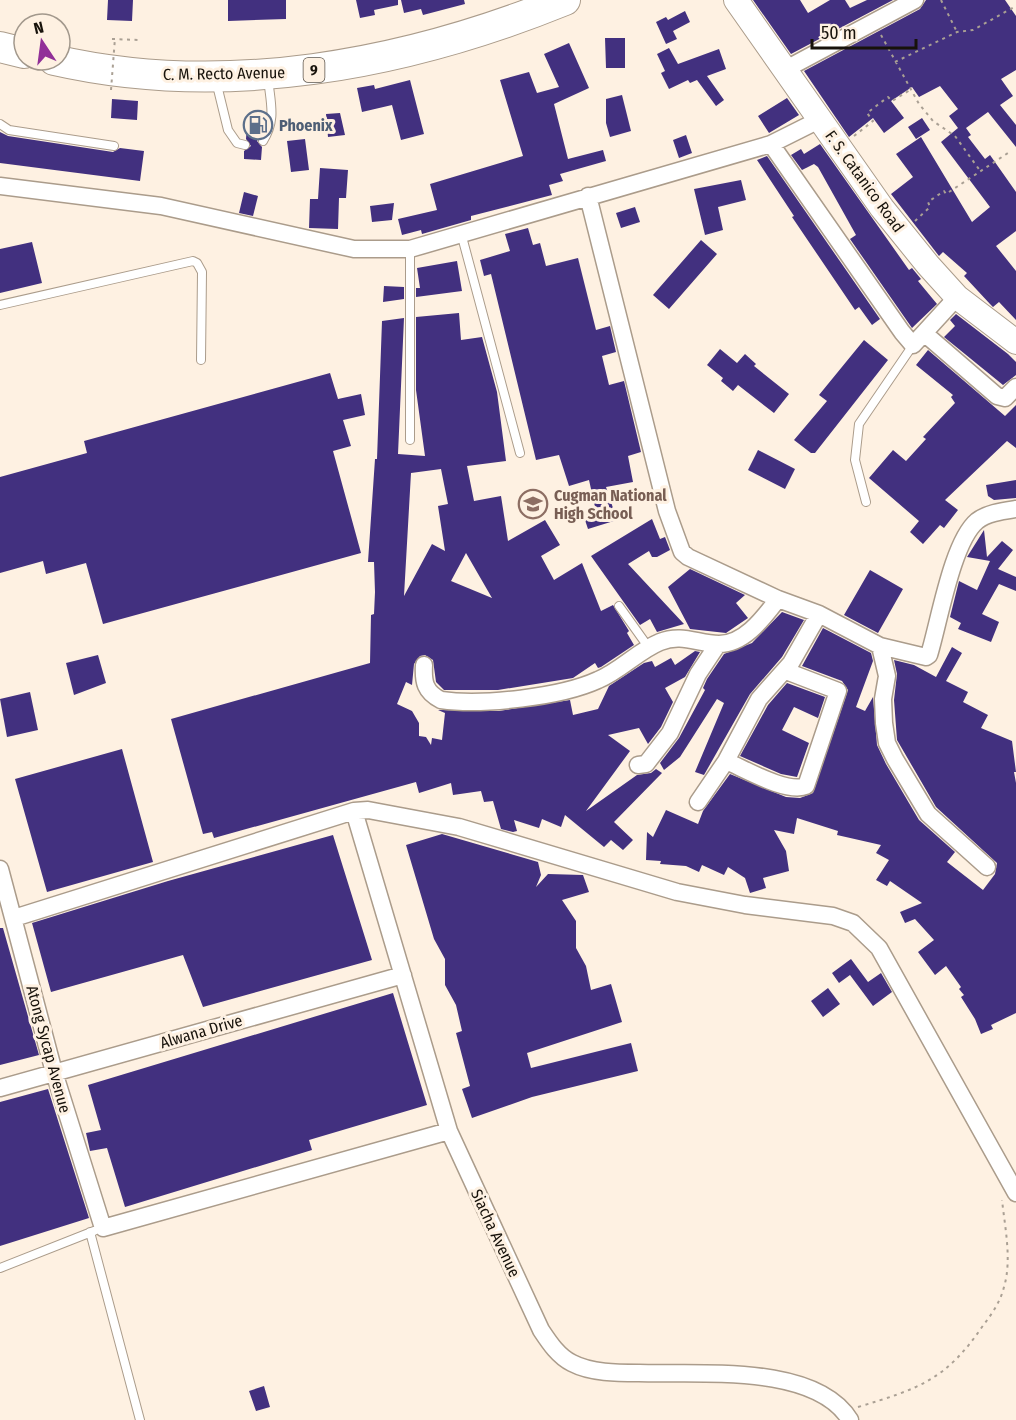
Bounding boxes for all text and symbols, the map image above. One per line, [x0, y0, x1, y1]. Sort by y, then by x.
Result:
north arrow [12, 12, 72, 72]
scale bar [812, 12, 916, 50]
text: N [32, 18, 46, 38]
text: 50 m [821, 22, 857, 44]
road number: 9 [304, 58, 324, 82]
street label: C. M. Recto Avenue [163, 63, 285, 84]
fuel station icon: Phoenix [242, 109, 274, 141]
place label: Phoenix [279, 116, 333, 135]
street label: F. S. Catanico Road [821, 127, 908, 236]
place label: Cugman National High School [554, 486, 667, 523]
school or university icon: Cugman National High School [517, 488, 549, 520]
street label: Atong Sycap Avenue [22, 983, 75, 1115]
street label: Alwana Drive [158, 1011, 245, 1052]
street label: Siacha Avenue [467, 1186, 524, 1280]

